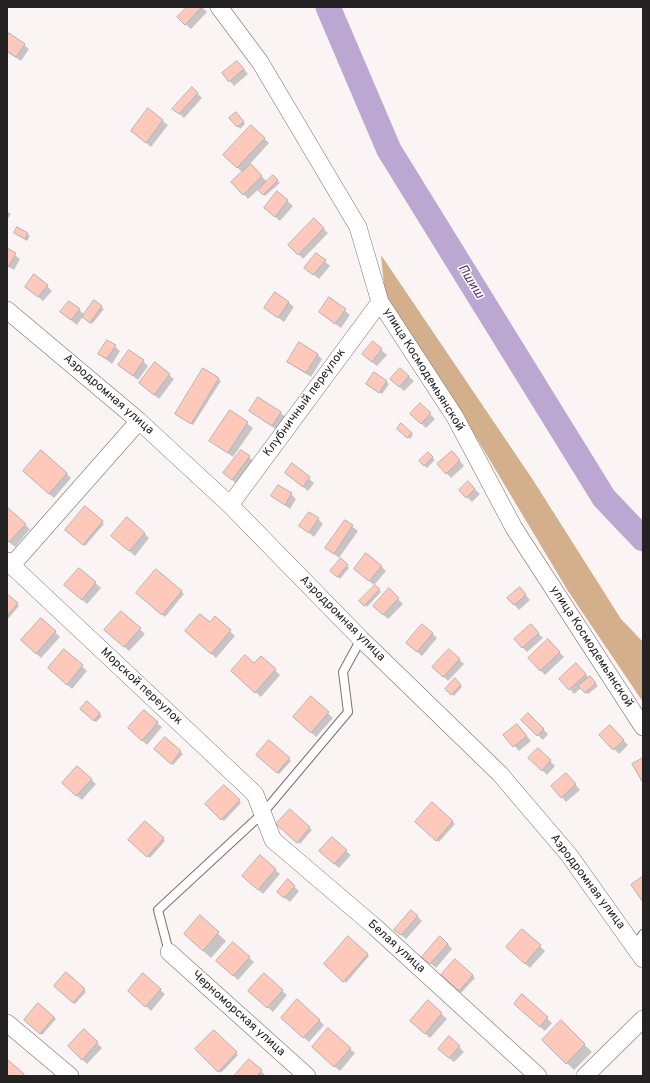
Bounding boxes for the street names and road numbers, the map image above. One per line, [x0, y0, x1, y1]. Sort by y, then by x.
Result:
street label: улица Космодемьянской [379, 306, 467, 434]
street label: Клубничный переулок [261, 346, 349, 460]
street label: Аэродромная улица [60, 352, 156, 438]
street label: Аэродромная улица [296, 573, 388, 665]
street label: улица Космодемьянской [546, 584, 636, 710]
street label: Морской переулок [97, 645, 185, 729]
street label: Аэродромная улица [547, 832, 627, 932]
street label: Белая улица [364, 917, 428, 977]
street label: Черноморская улица [188, 968, 288, 1060]

